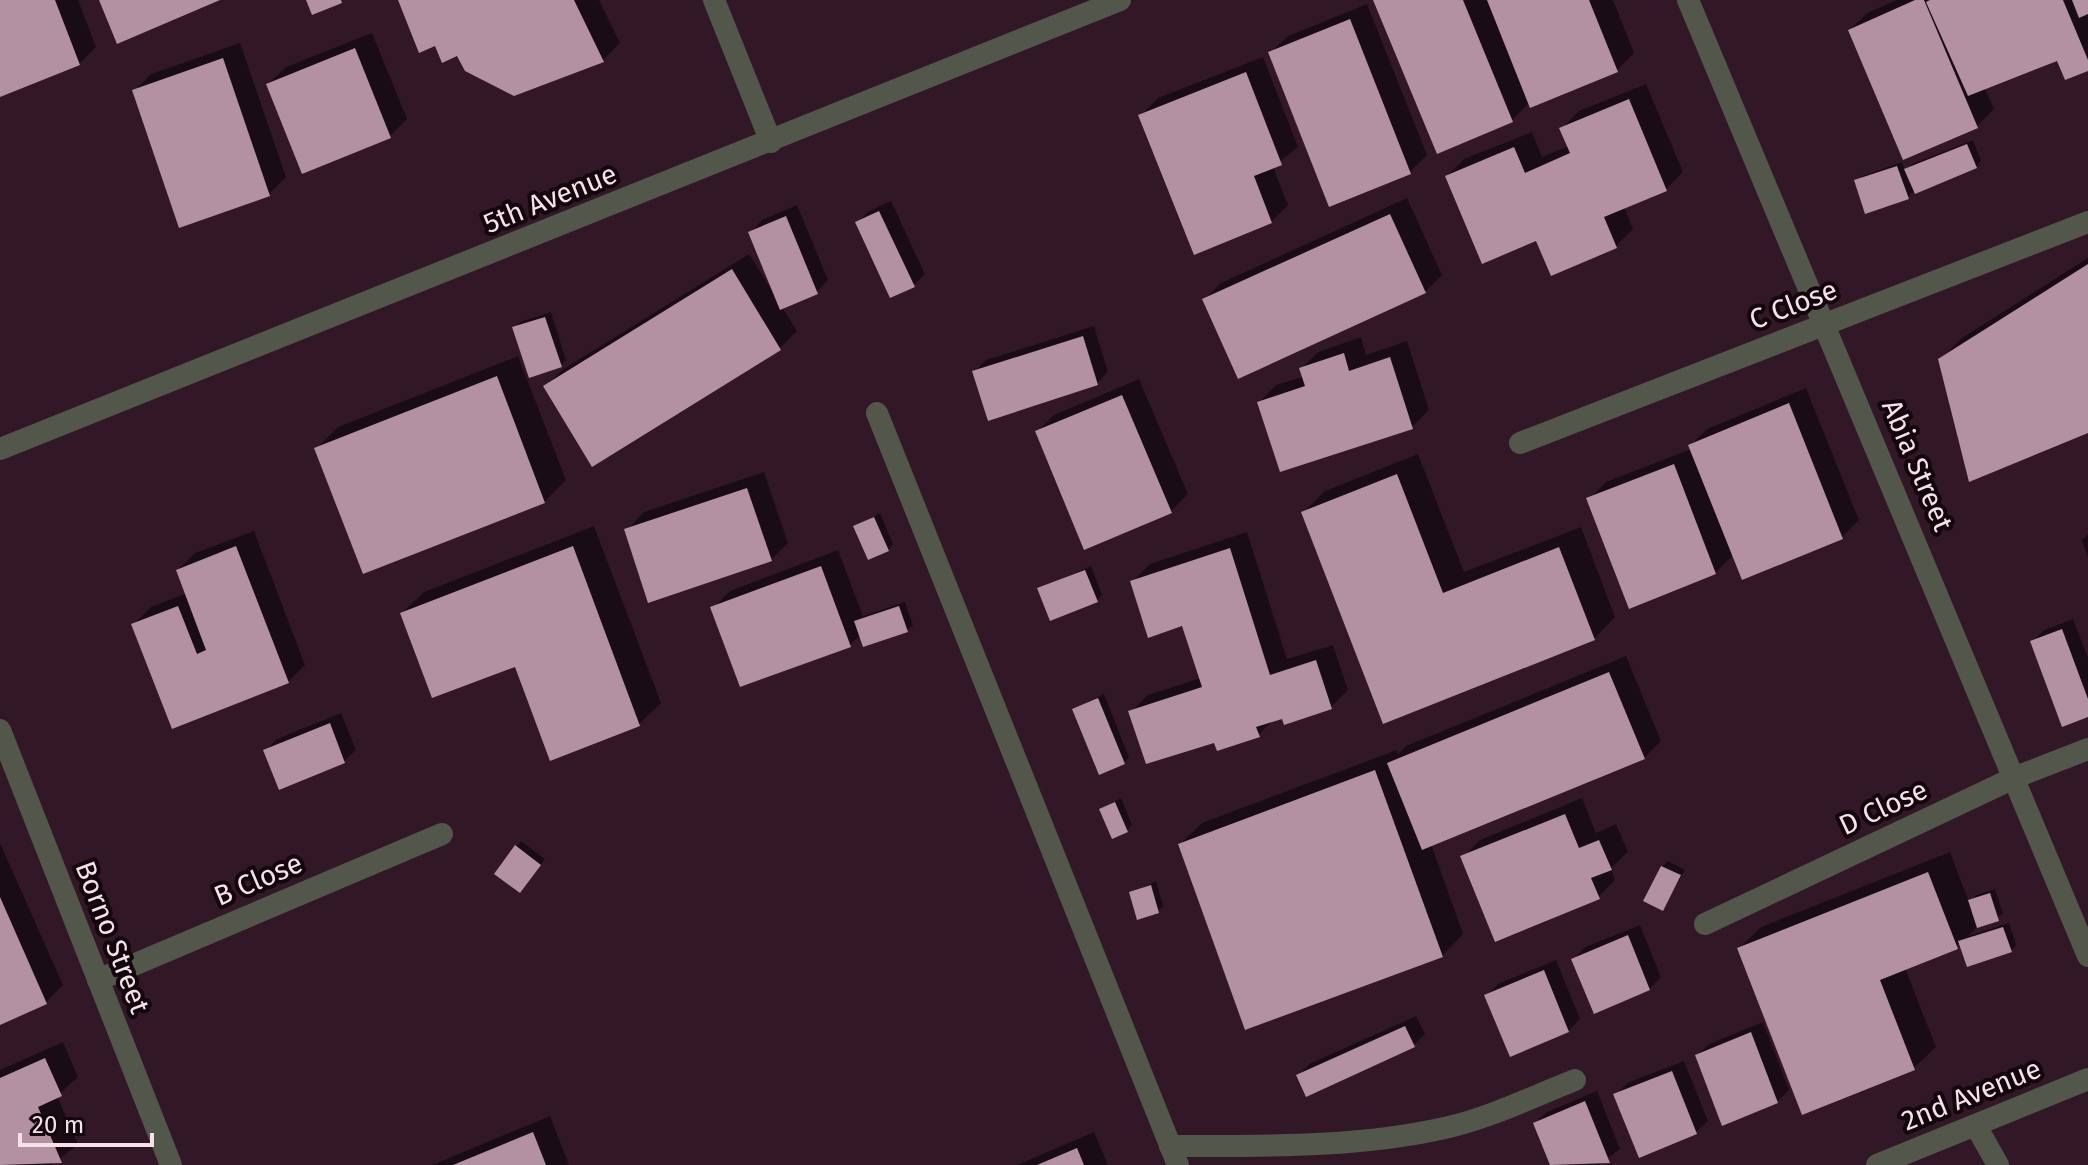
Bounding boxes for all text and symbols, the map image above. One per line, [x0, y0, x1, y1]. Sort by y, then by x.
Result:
street label: 5th Avenue [479, 157, 622, 240]
street label: C Close [1745, 273, 1842, 336]
street label: Abia Street [1875, 395, 1960, 537]
street label: D Close [1834, 773, 1933, 842]
street label: B Close [209, 846, 307, 913]
street label: Borno Street [68, 856, 157, 1019]
street label: 2nd Avenue [1897, 1052, 2046, 1137]
scale bar [20, 1097, 152, 1147]
text: 20 m [32, 1111, 84, 1139]

